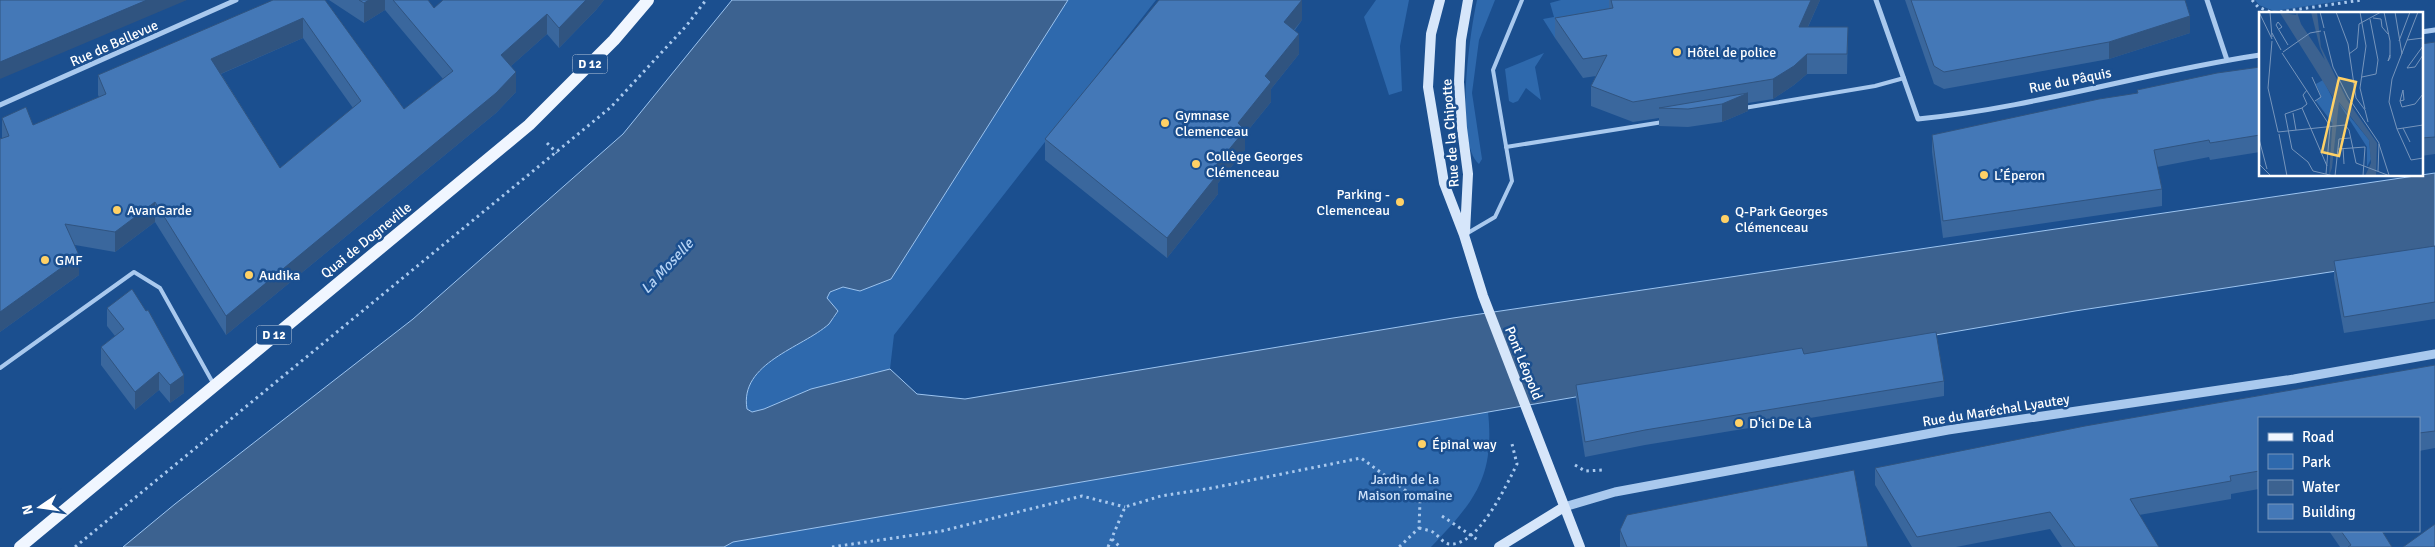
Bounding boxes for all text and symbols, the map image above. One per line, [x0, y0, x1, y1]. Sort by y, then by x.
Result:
inset map [2259, 12, 2422, 176]
street label: Rue de Bellevue [68, 16, 161, 70]
place label: Hôtel de police [1687, 44, 1776, 61]
marker: Hôtel de police [1671, 46, 1683, 58]
road number: D 12 [572, 54, 608, 74]
street label: Rue du Pâquis [2027, 64, 2113, 97]
street label: Rue de la Chipotte [1438, 78, 1463, 188]
place label: Gymnase Clemenceau [1175, 107, 1249, 140]
marker: Gymnase Clemenceau [1159, 117, 1171, 129]
place label: Collège Georges Clémenceau [1206, 148, 1303, 181]
marker: Collège Georges Clémenceau [1190, 158, 1202, 170]
place label: L’Éperon [1994, 167, 2045, 184]
marker: L’Éperon [1978, 169, 1990, 181]
place label: Parking - Clemenceau [1316, 186, 1390, 219]
marker: Parking - Clemenceau [1394, 196, 1406, 208]
street label: Quai de Dogneville [318, 199, 415, 282]
place label: AvanGarde [127, 202, 192, 219]
place label: Q-Park Georges Clémenceau [1735, 203, 1828, 236]
marker: AvanGarde [111, 204, 123, 216]
marker: Q-Park Georges Clémenceau [1719, 213, 1731, 225]
water label: La Moselle [637, 234, 698, 297]
place label: GMF [55, 252, 83, 269]
marker: GMF [39, 254, 51, 266]
place label: Audika [259, 267, 300, 284]
marker: Audika [243, 269, 255, 281]
street label: Pont Léopold [1501, 324, 1546, 402]
road number: D 12 [256, 326, 292, 344]
street label: Rue du Maréchal Lyautey [1921, 390, 2071, 431]
place label: D'ici De Là [1749, 415, 1812, 432]
marker: D'ici De Là [1733, 417, 1745, 429]
legend [2258, 417, 2420, 532]
text: Road [2302, 428, 2334, 446]
place label: Épinal way [1432, 436, 1497, 453]
marker: Épinal way [1416, 438, 1428, 450]
text: Park [2302, 453, 2331, 471]
park label: Jardin de la Maison romaine [1357, 471, 1453, 504]
text: Water [2302, 478, 2340, 496]
north arrow [15, 482, 65, 532]
text: N [18, 503, 37, 516]
text: Building [2302, 503, 2356, 521]

